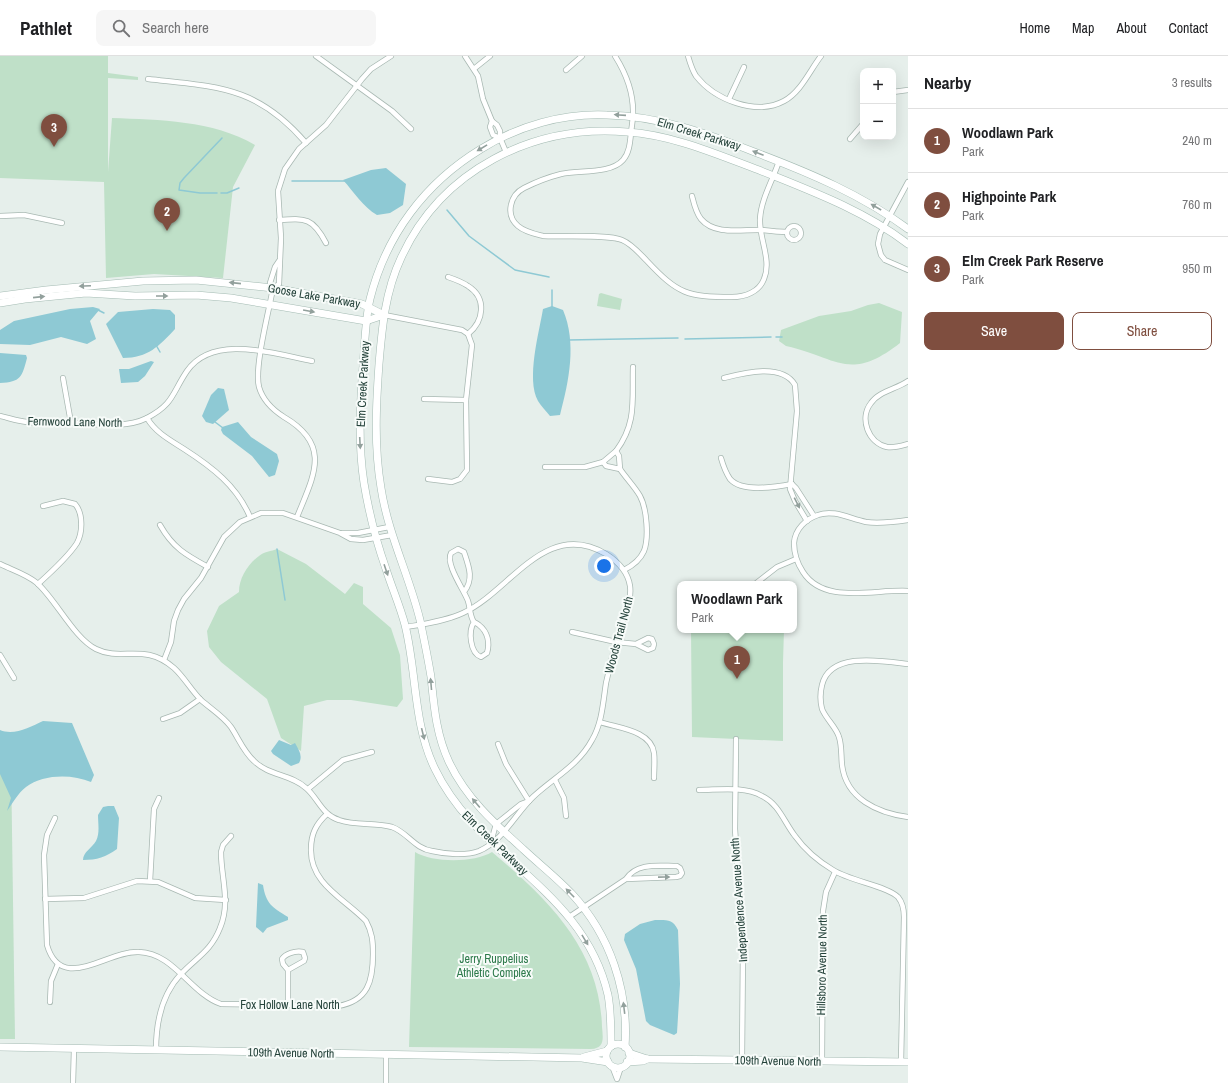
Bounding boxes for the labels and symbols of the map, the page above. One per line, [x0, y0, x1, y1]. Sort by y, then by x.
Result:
one-way arrow [614, 112, 626, 119]
pin: 3 [41, 114, 67, 147]
street label: Elm Creek Parkway [655, 114, 743, 154]
one-way arrow [476, 145, 488, 152]
one-way arrow [752, 150, 763, 156]
pin: 2 [154, 198, 180, 231]
one-way arrow [870, 204, 882, 211]
one-way arrow [229, 280, 241, 286]
street label: Goose Lake Parkway [267, 280, 362, 312]
one-way arrow [79, 283, 91, 290]
one-way arrow [156, 293, 169, 299]
one-way arrow [33, 294, 45, 301]
one-way arrow [303, 308, 315, 314]
street label: Elm Creek Parkway [353, 340, 373, 428]
street label: Fernwood Lane North [28, 413, 122, 431]
one-way arrow [357, 437, 364, 449]
one-way arrow [793, 498, 800, 509]
your location [594, 556, 614, 576]
one-way arrow [384, 564, 390, 576]
street label: Woods Trail North [601, 595, 637, 675]
pin: 1 [724, 646, 750, 679]
one-way arrow [428, 678, 435, 690]
one-way arrow [420, 728, 426, 740]
one-way arrow [471, 798, 480, 809]
street label: Elm Creek Parkway [458, 807, 532, 879]
street label: Independence Avenue North [727, 837, 751, 963]
one-way arrow [658, 874, 671, 880]
one-way arrow [565, 888, 575, 898]
street label: Hillsboro Avenue North [813, 914, 831, 1016]
one-way arrow [582, 934, 589, 946]
park label: Jerry Ruppelius Athletic Complex [456, 951, 531, 981]
street label: Fox Hollow Lane North [240, 997, 340, 1013]
one-way arrow [621, 1002, 627, 1014]
street label: 109th Avenue North [247, 1044, 335, 1062]
street label: 109th Avenue North [734, 1052, 822, 1070]

